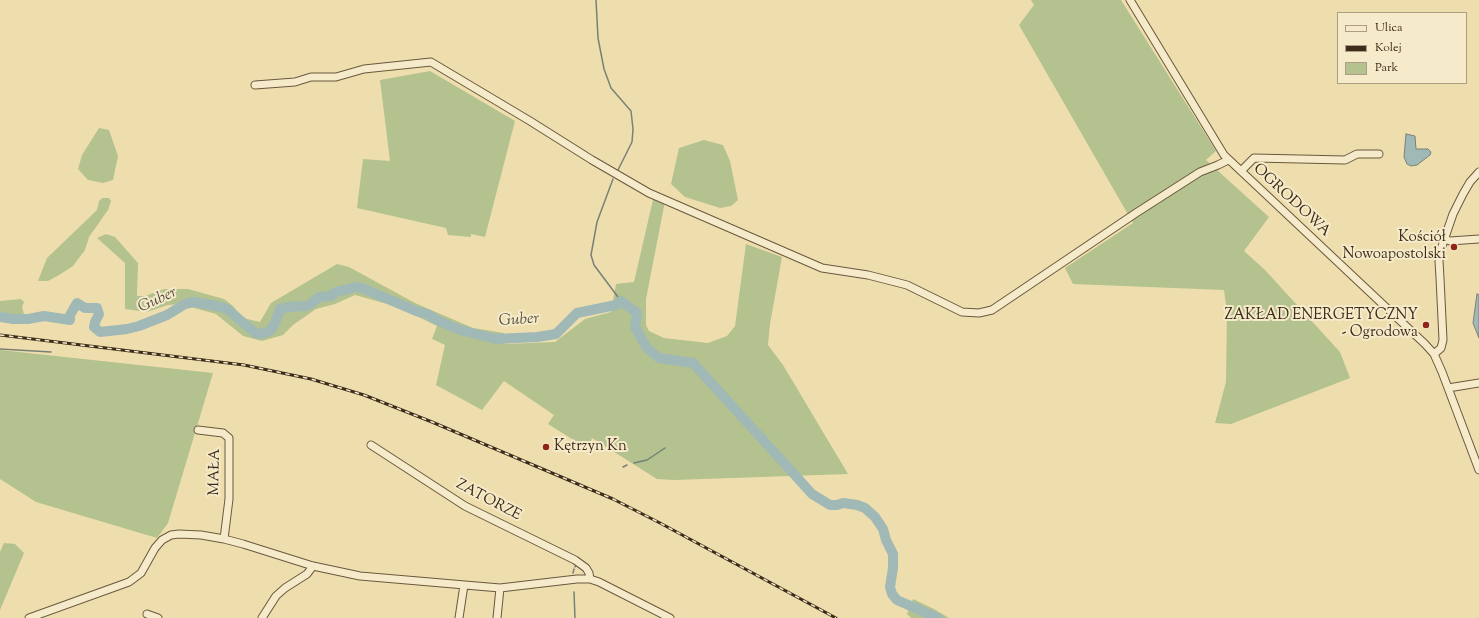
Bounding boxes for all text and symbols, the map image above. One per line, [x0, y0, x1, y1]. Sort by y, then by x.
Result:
legend [1337, 12, 1467, 84]
text: Ulica [1375, 19, 1402, 37]
text: Kolej [1375, 39, 1402, 57]
text: Park [1375, 59, 1398, 77]
street label: OGRODOWA [1249, 161, 1333, 241]
place label: Kościół Nowoapostolski [1343, 229, 1446, 264]
marker: Kościół Nowoapostolski [1449, 242, 1459, 252]
water label: Guber [136, 284, 180, 318]
place label: ZAKŁAD ENERGETYCZNY - Ogrodowa [1224, 307, 1418, 342]
water label: Guber [498, 310, 540, 332]
marker: ZAKŁAD ENERGETYCZNY - Ogrodowa [1421, 320, 1431, 330]
place label: Kętrzyn Kn [554, 438, 627, 456]
marker: Kętrzyn Kn [541, 442, 551, 452]
street label: MAŁA [207, 448, 225, 496]
street label: ZATORZE [452, 476, 524, 526]

